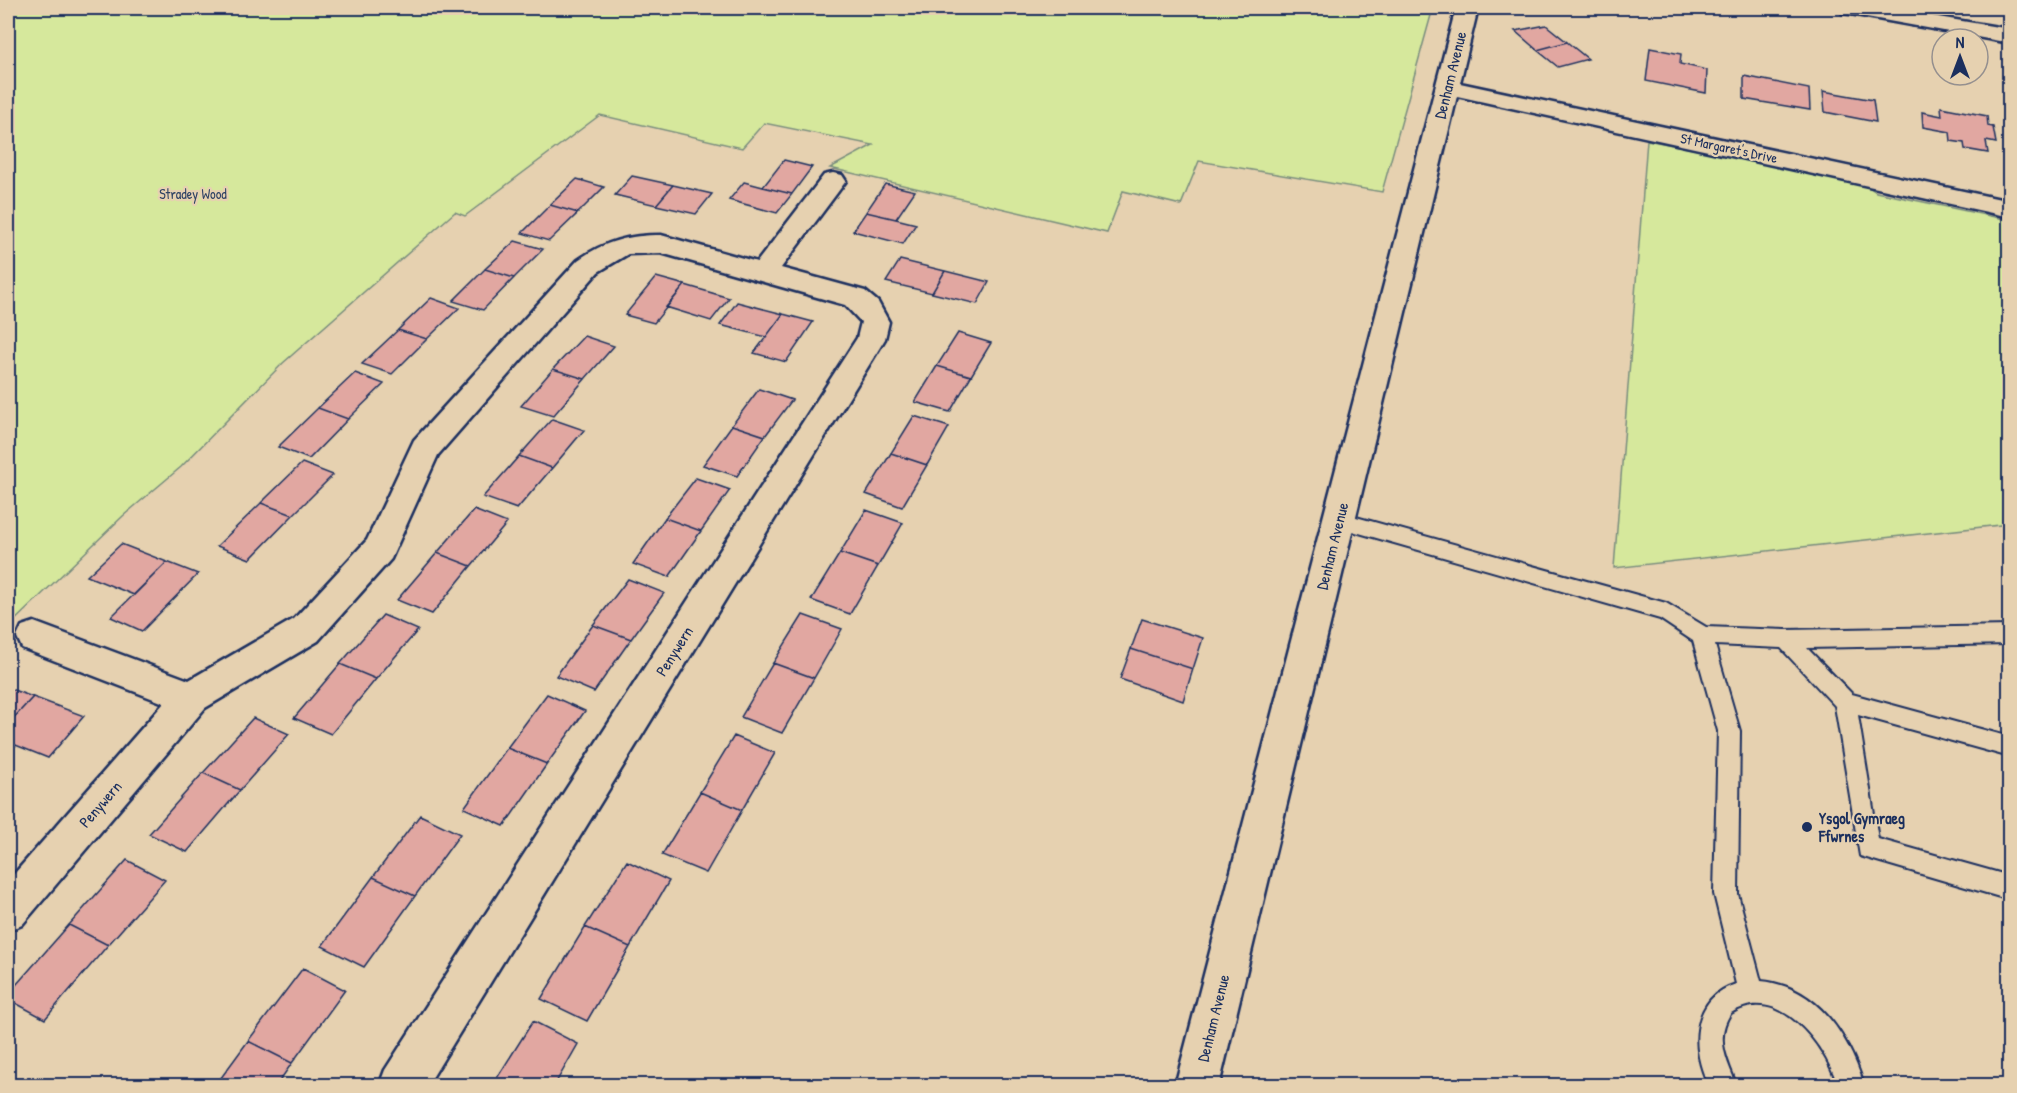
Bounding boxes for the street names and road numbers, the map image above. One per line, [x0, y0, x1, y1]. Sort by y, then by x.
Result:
street label: Denham Avenue [1429, 28, 1472, 121]
street label: St Margaret's Drive [1679, 128, 1780, 168]
street label: Denham Avenue [1311, 499, 1354, 592]
street label: Penywern [650, 622, 698, 680]
street label: Penywern [74, 776, 126, 832]
street label: Denham Avenue [1192, 971, 1235, 1064]

